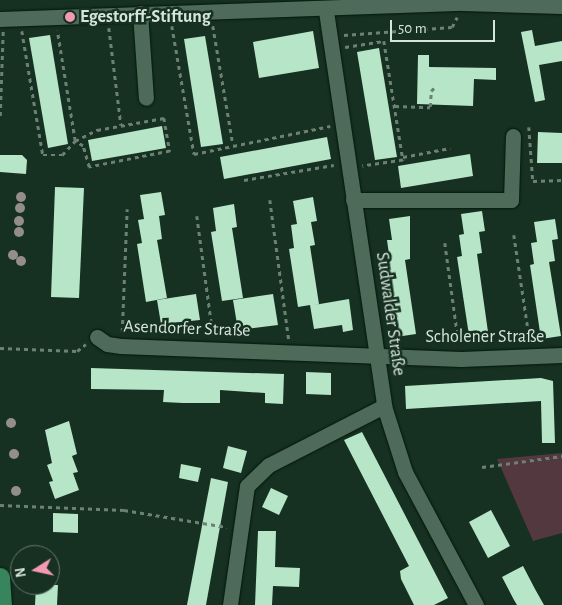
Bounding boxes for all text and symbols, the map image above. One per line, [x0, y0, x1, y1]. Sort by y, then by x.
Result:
place label: Egestorff-Stiftung [80, 6, 211, 28]
scale bar [392, 10, 497, 42]
marker: Egestorff-Stiftung [64, 11, 76, 23]
text: 50 m [398, 21, 427, 36]
street label: Sudwalder Straße [371, 251, 409, 377]
street label: Asendorfer Straße [123, 316, 251, 342]
street label: Scholener Straße [426, 326, 544, 348]
north arrow [10, 545, 60, 595]
text: N [13, 566, 29, 578]

